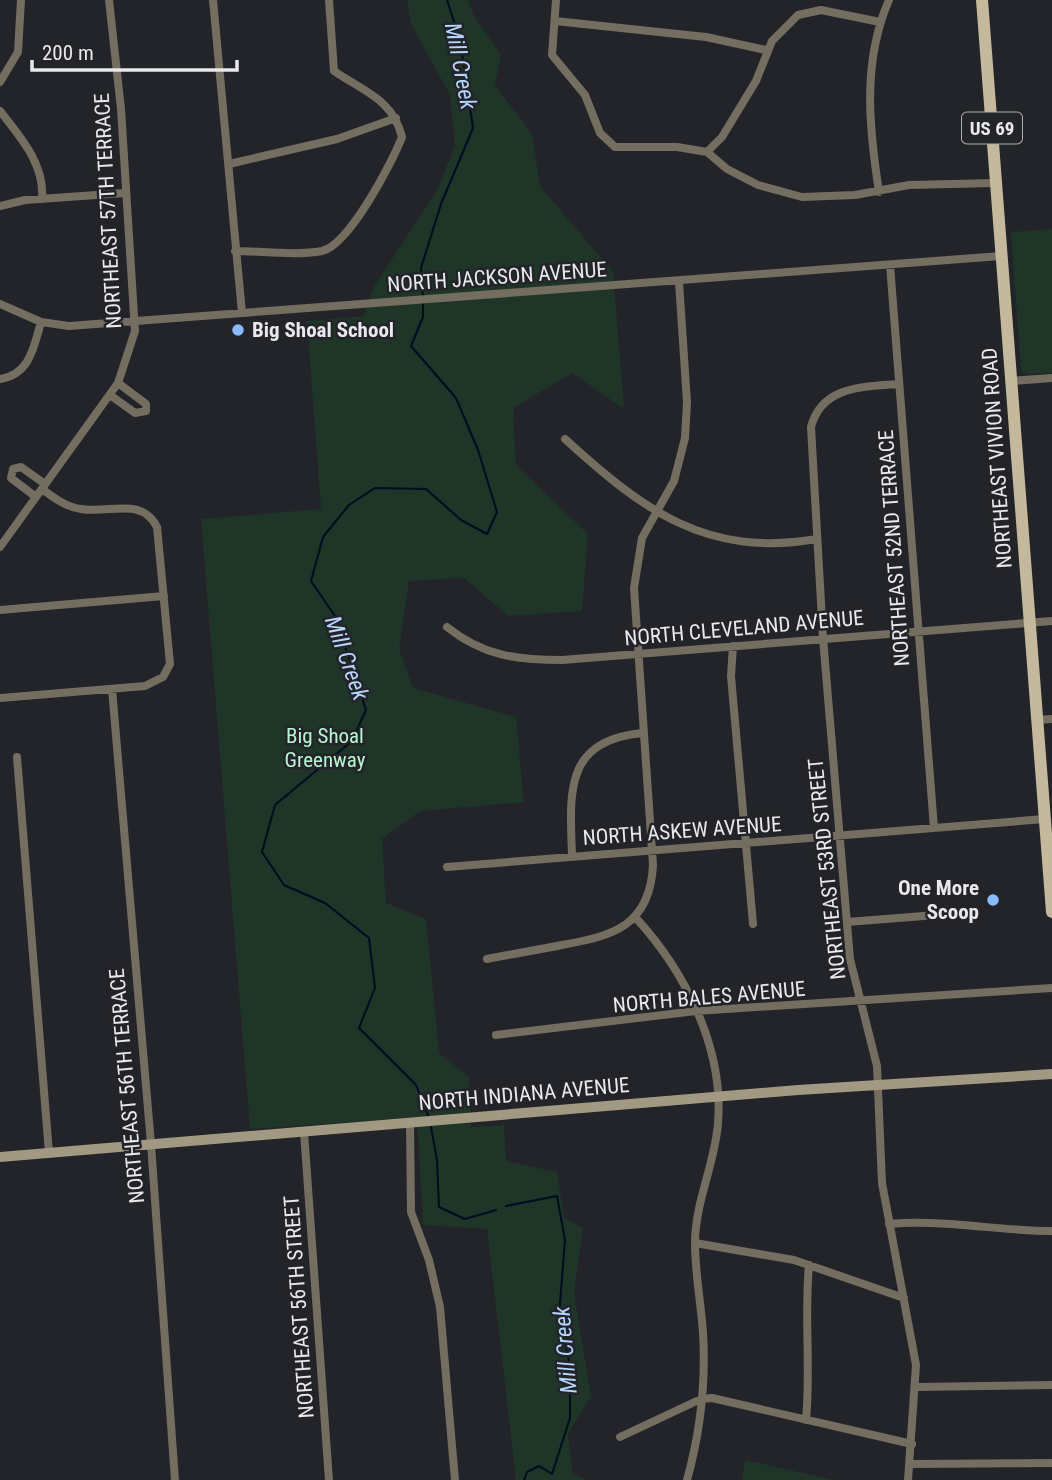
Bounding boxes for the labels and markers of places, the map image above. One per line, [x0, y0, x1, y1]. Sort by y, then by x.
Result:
place label: Big Shoal School [252, 318, 394, 342]
marker: Big Shoal School [230, 322, 246, 338]
place label: One More Scoop [898, 876, 979, 924]
marker: One More Scoop [985, 892, 1001, 908]

